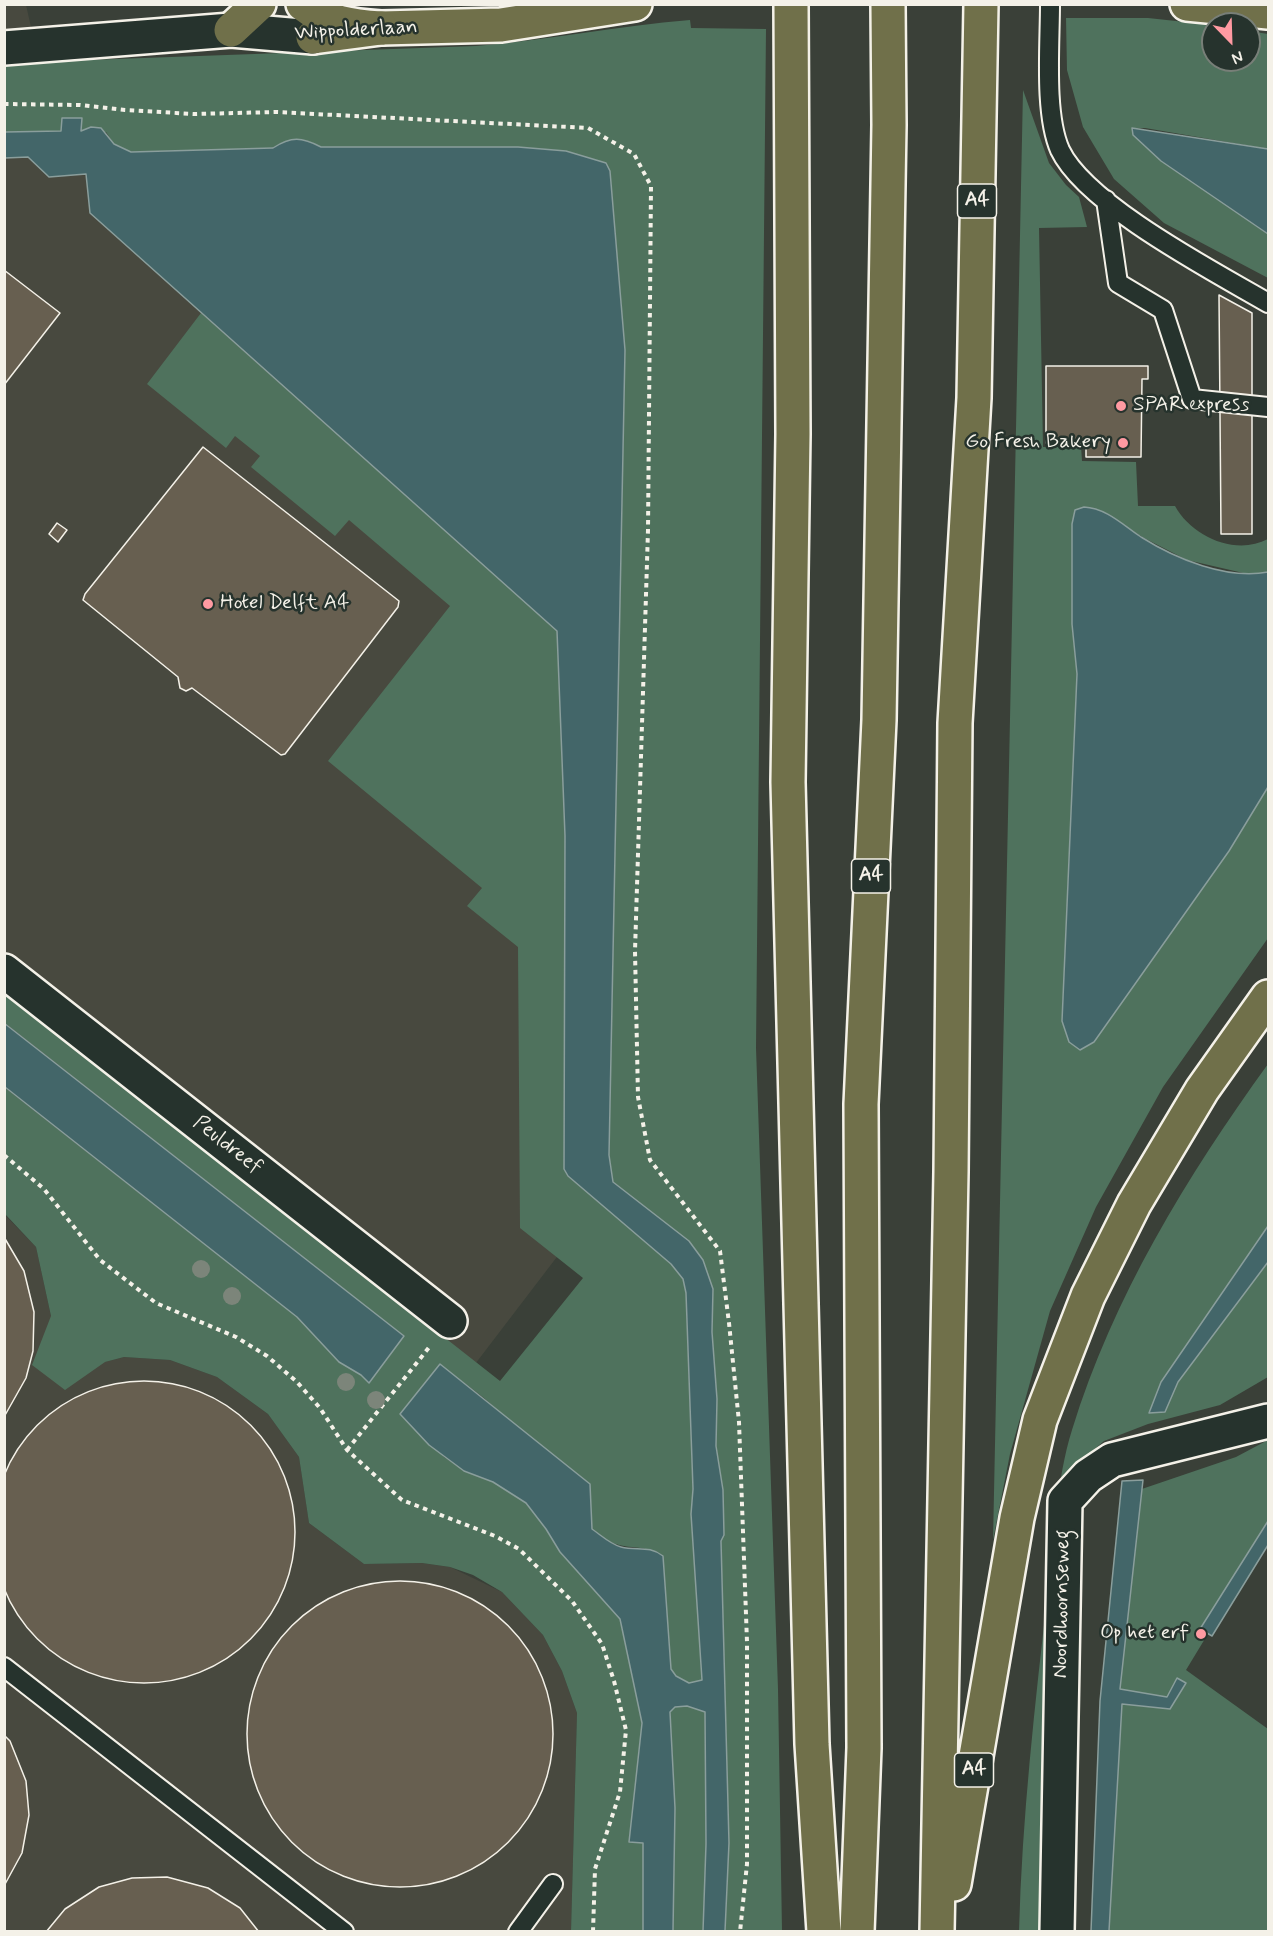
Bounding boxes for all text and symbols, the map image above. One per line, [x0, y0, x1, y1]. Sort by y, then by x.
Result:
north arrow [1201, 12, 1261, 72]
street label: Wippolderlaan [294, 15, 418, 47]
text: N [1228, 45, 1246, 69]
road number: A4 [958, 184, 996, 218]
place label: SPAR express [1133, 393, 1250, 419]
marker: SPAR express [1114, 399, 1128, 413]
place label: Go Fresh Bakery [965, 430, 1111, 456]
marker: Go Fresh Bakery [1116, 436, 1130, 450]
place label: Hotel Delft A4 [220, 591, 349, 617]
marker: Hotel Delft A4 [201, 597, 215, 611]
road number: A4 [852, 859, 890, 893]
street label: Peuldreef [187, 1111, 267, 1181]
street label: Noordhoornseweg [1049, 1529, 1077, 1679]
place label: Op het erf [1100, 1621, 1189, 1647]
marker: Op het erf [1194, 1627, 1208, 1641]
road number: A4 [954, 1753, 994, 1787]

